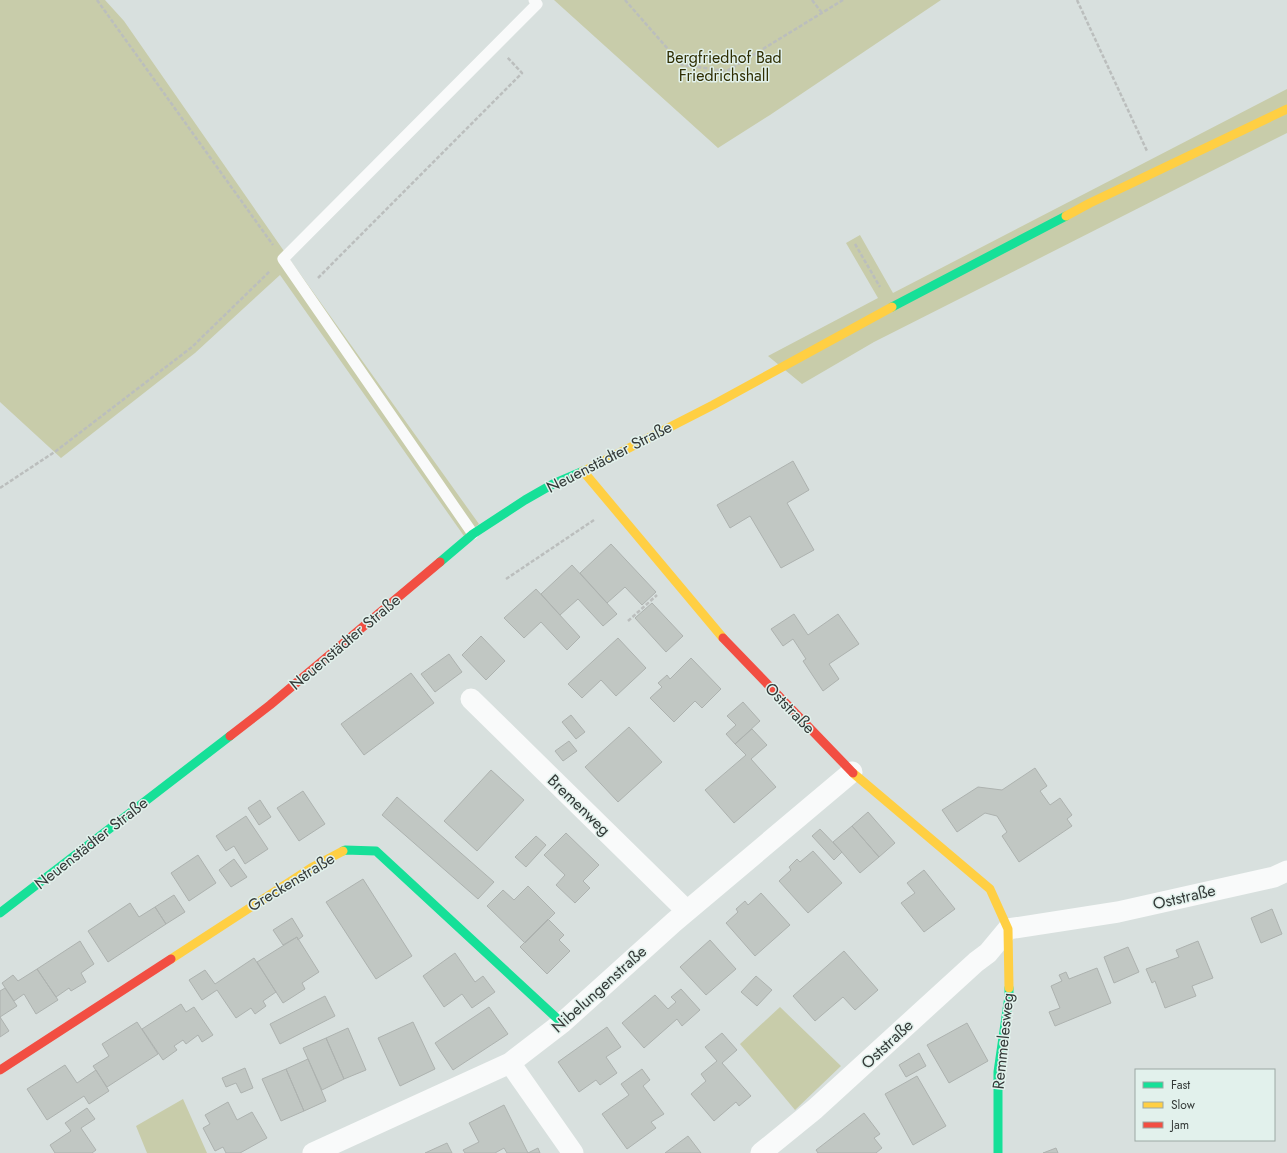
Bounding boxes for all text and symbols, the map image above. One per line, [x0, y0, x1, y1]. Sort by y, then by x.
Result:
park label: Bergfriedhof Bad Friedrichshall [666, 46, 782, 87]
street label: Neuenstädter Straße [542, 415, 676, 499]
street label: Neuenstädter Straße [285, 589, 405, 695]
street label: Oststraße [760, 677, 820, 739]
street label: Bremenweg [542, 769, 616, 841]
street label: Neuenstädter Straße [29, 791, 153, 895]
street label: Greckenstraße [243, 847, 339, 917]
street label: Oststraße [1150, 879, 1218, 915]
street label: Nibelungenstraße [546, 940, 652, 1038]
street label: Remmelesweg [987, 992, 1019, 1090]
street label: Oststraße [856, 1014, 918, 1074]
legend [1135, 1069, 1275, 1141]
text: Fast [1171, 1076, 1190, 1094]
text: Slow [1171, 1096, 1196, 1114]
text: Jam [1169, 1116, 1189, 1134]

